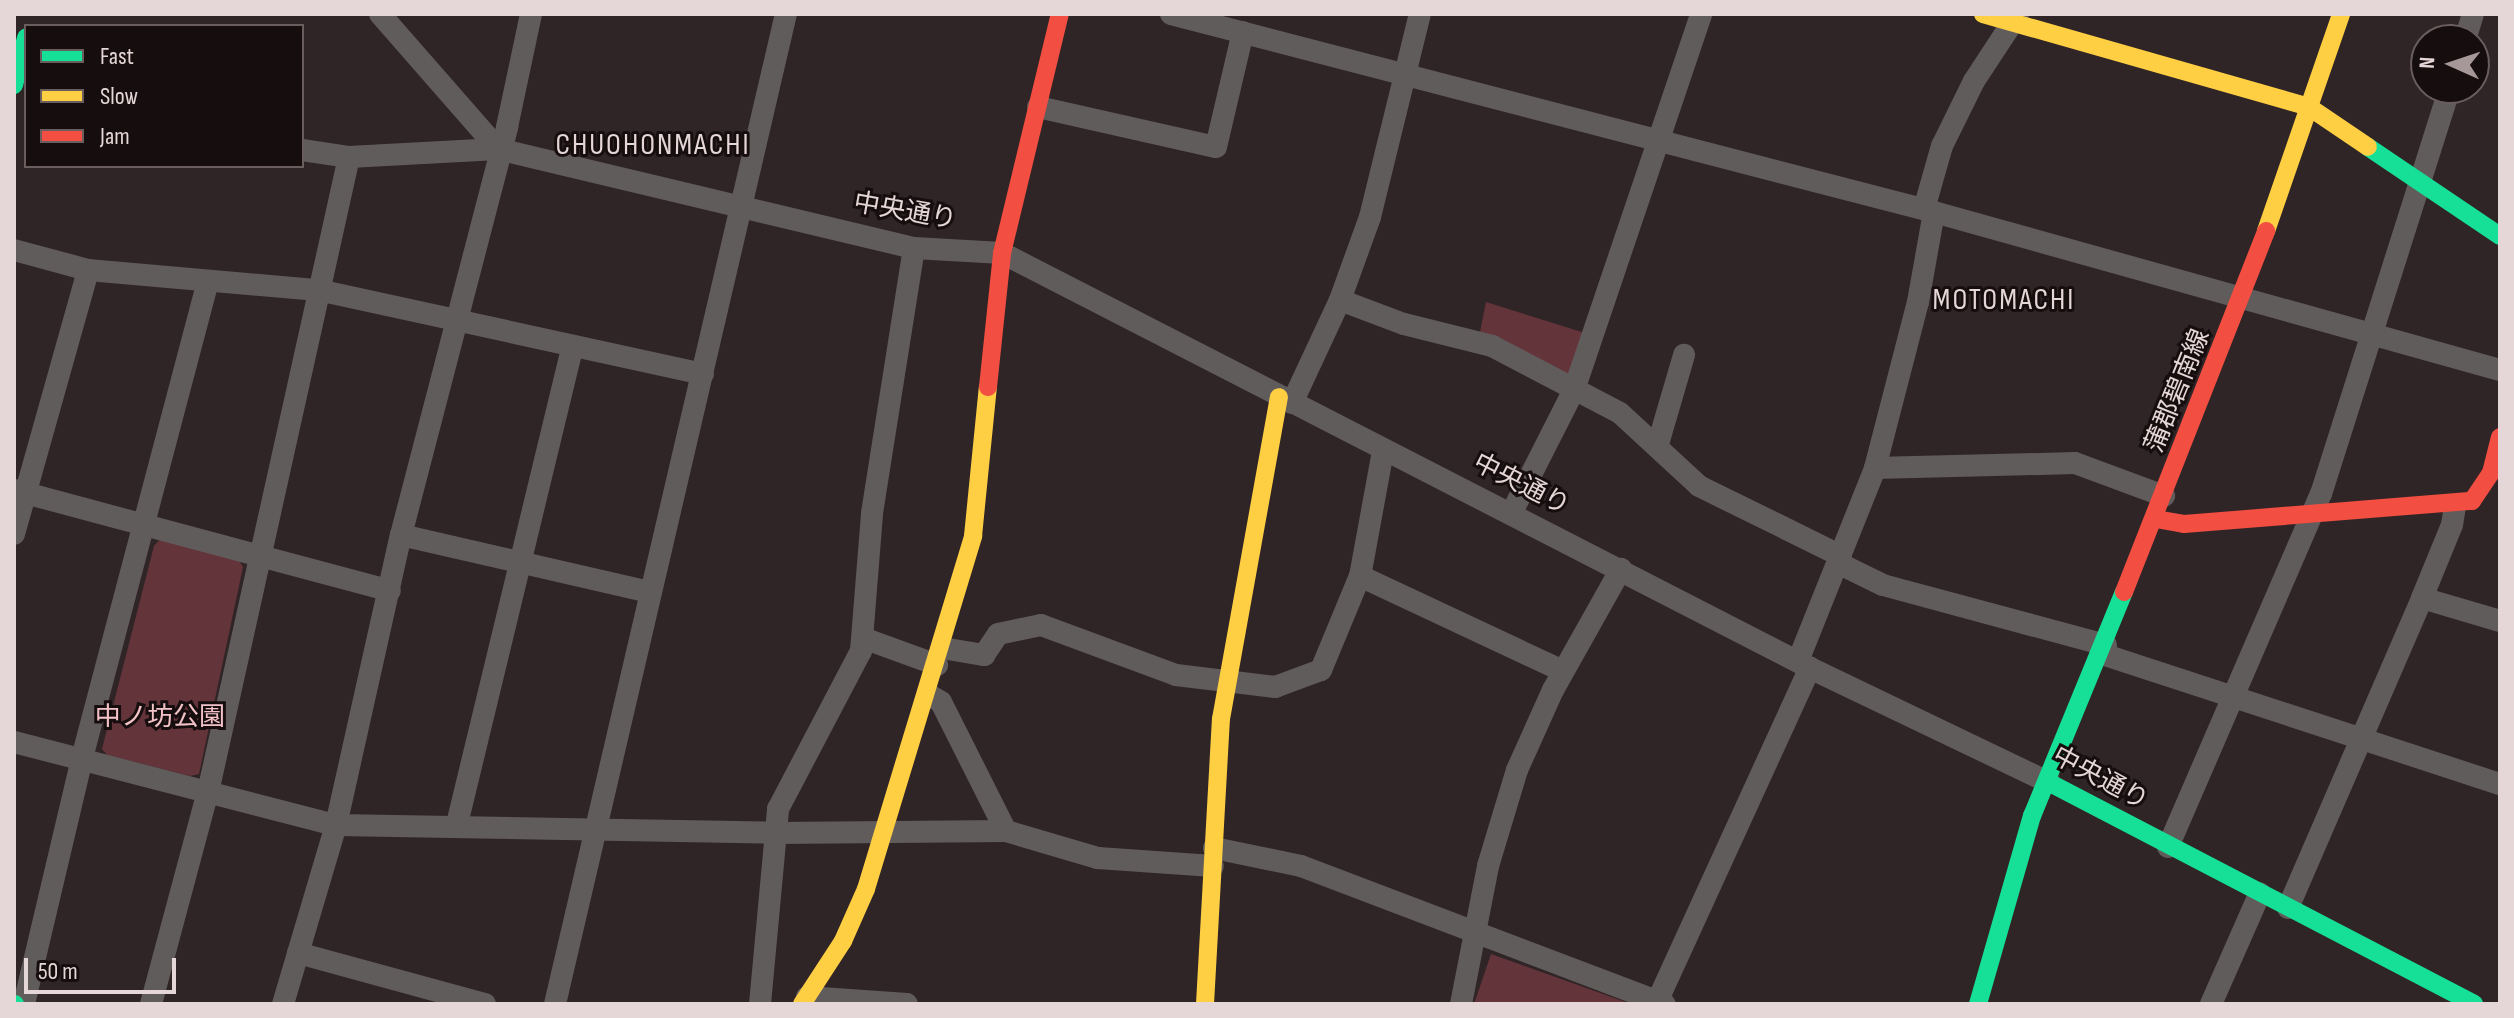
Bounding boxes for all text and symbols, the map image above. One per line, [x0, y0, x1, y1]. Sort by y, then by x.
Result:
legend [24, 24, 304, 168]
north arrow [2410, 24, 2490, 104]
text: Fast [100, 42, 134, 71]
text: N [2414, 56, 2441, 69]
text: Slow [100, 82, 138, 111]
text: Jam [100, 122, 130, 151]
district label: CHUOHONMACHI [555, 127, 751, 163]
street label: 中央通り [851, 188, 959, 236]
district label: MOTOMACHI [1933, 282, 2075, 318]
street label: 蒲郡碧南線 [2139, 325, 2217, 457]
street label: 中央通り [1468, 447, 1574, 523]
park label: 中ノ坊公園 [95, 702, 225, 734]
street label: 中央通り [2047, 741, 2153, 817]
scale bar [28, 942, 180, 992]
text: 50 m [38, 957, 78, 986]

